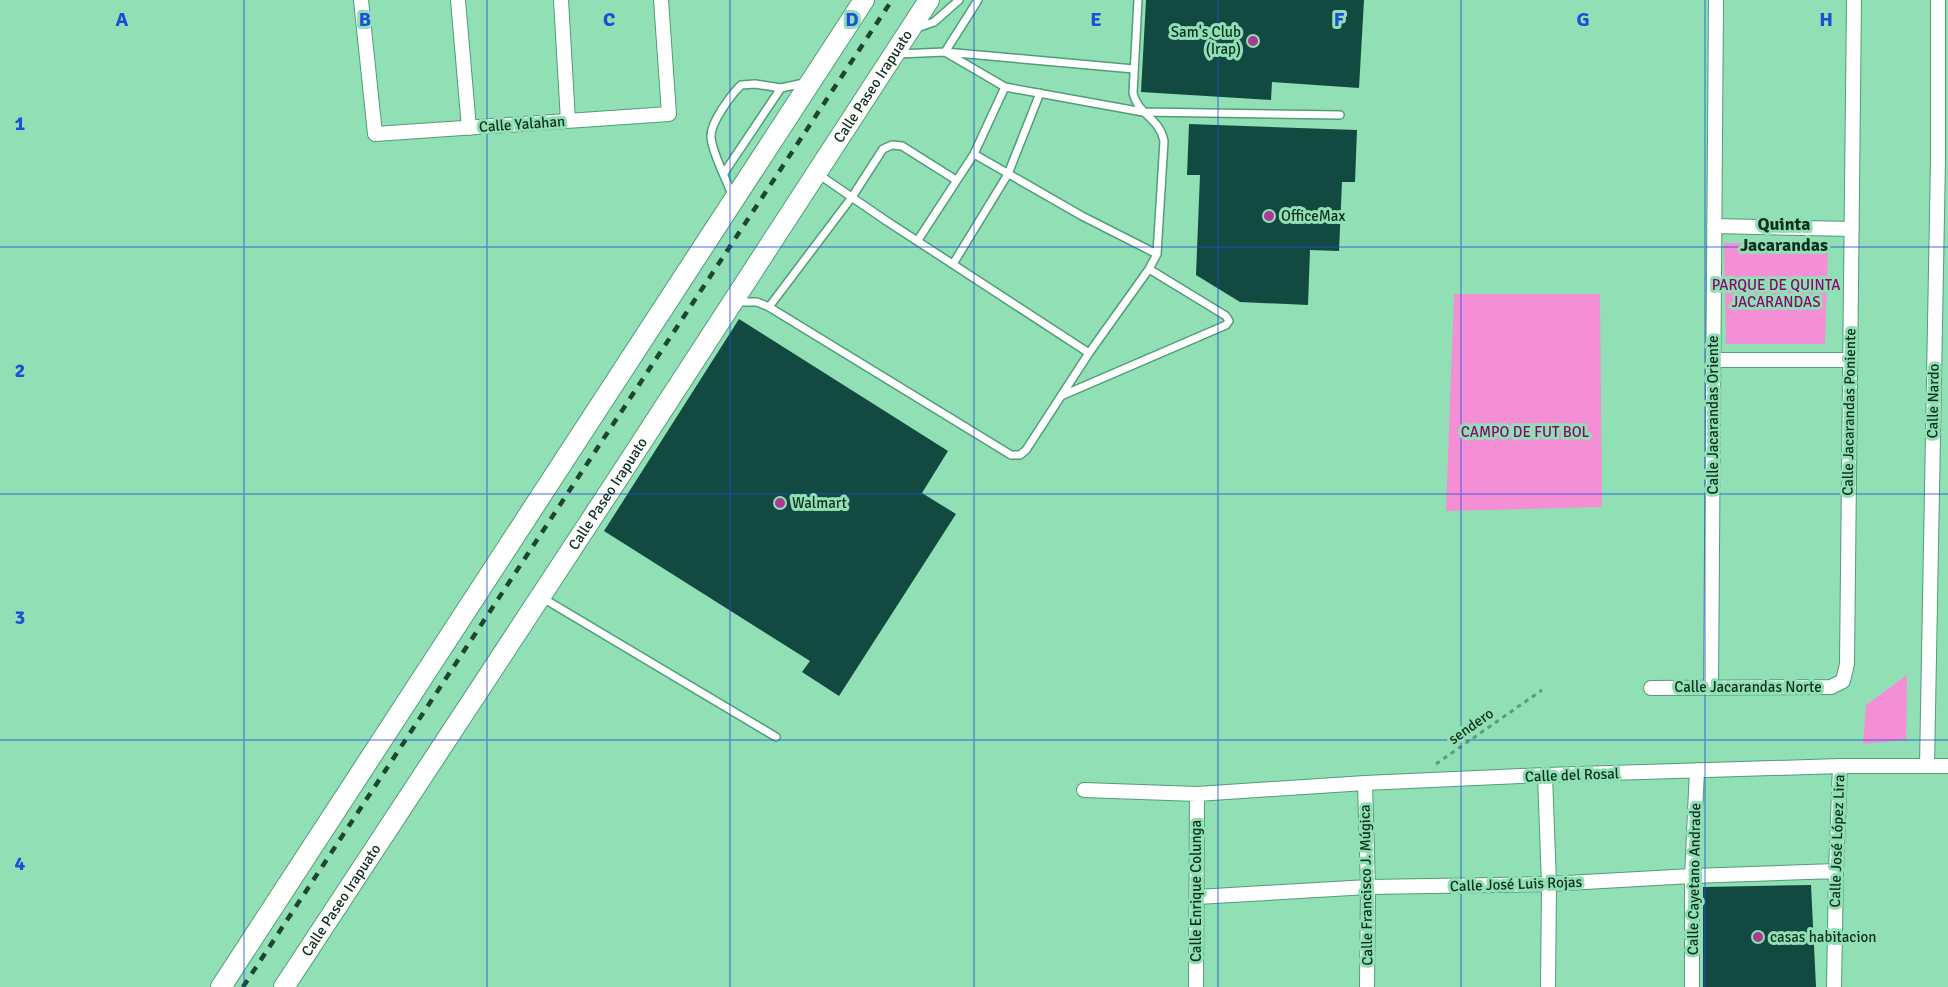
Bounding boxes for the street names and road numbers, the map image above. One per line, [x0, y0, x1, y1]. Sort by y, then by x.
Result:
street label: Calle Paseo Irapuato [830, 26, 916, 146]
street label: Calle Yalahan [478, 112, 566, 136]
street label: Calle Jacarandas Poniente [1839, 328, 1859, 496]
street label: Calle Jacarandas Oriente [1704, 335, 1722, 495]
street label: Calle Nardo [1923, 363, 1943, 439]
street label: Calle Paseo Irapuato [564, 434, 651, 554]
street label: Calle Jacarandas Norte [1674, 678, 1822, 696]
street label: sendero [1445, 704, 1497, 748]
street label: Calle del Rosal [1525, 764, 1619, 786]
street label: Calle José López Lira [1826, 774, 1848, 908]
street label: Calle Cayetano Andrade [1684, 803, 1704, 955]
street label: Calle Francisco J. Múgica [1356, 804, 1376, 966]
street label: Calle Enrique Colunga [1187, 820, 1205, 962]
street label: Calle Paseo Irapuato [298, 840, 385, 960]
street label: Calle José Luis Rojas [1450, 873, 1583, 895]

